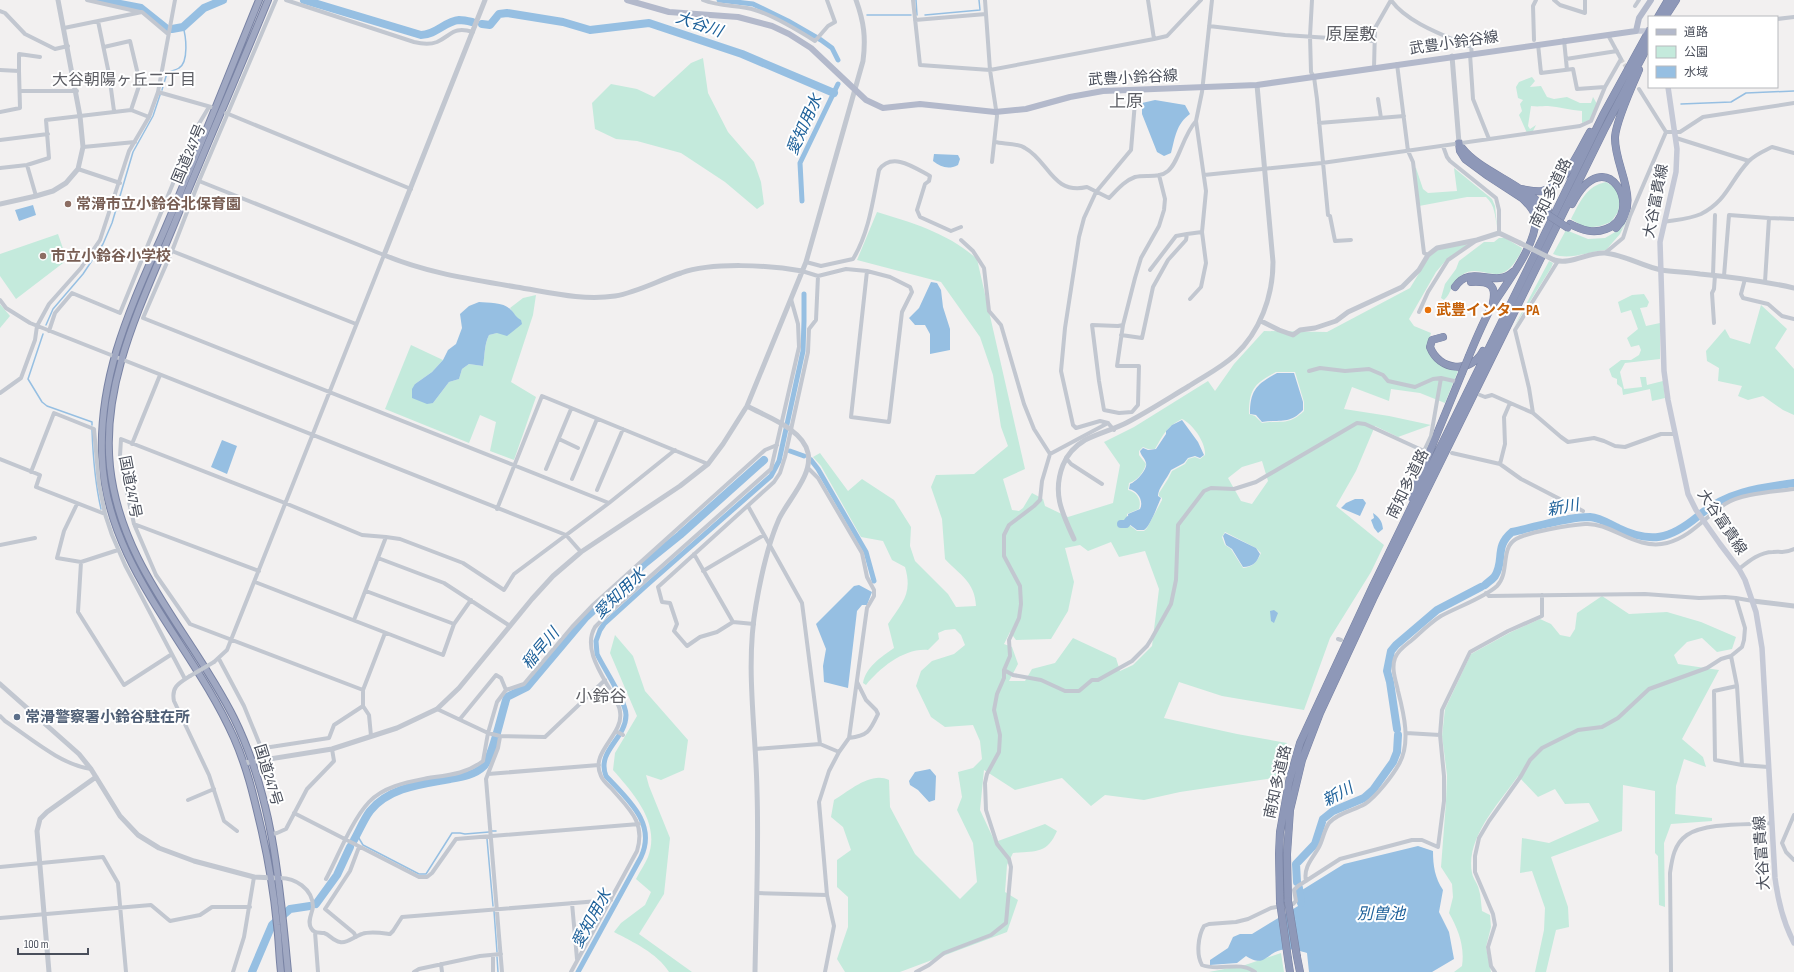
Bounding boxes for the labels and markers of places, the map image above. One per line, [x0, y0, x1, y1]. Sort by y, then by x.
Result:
place label: 常滑市立小鈴谷北保育園 [76, 195, 241, 214]
marker: 常滑市立小鈴谷北保育園 [63, 199, 73, 209]
place label: 市立小鈴谷小学校 [51, 247, 171, 266]
marker: 市立小鈴谷小学校 [38, 251, 48, 261]
place label: 武豊インターPA [1436, 301, 1540, 320]
marker: 武豊インターPA [1423, 305, 1433, 315]
place label: 常滑警察署小鈴谷駐在所 [25, 708, 190, 727]
marker: 常滑警察署小鈴谷駐在所 [12, 712, 22, 722]

